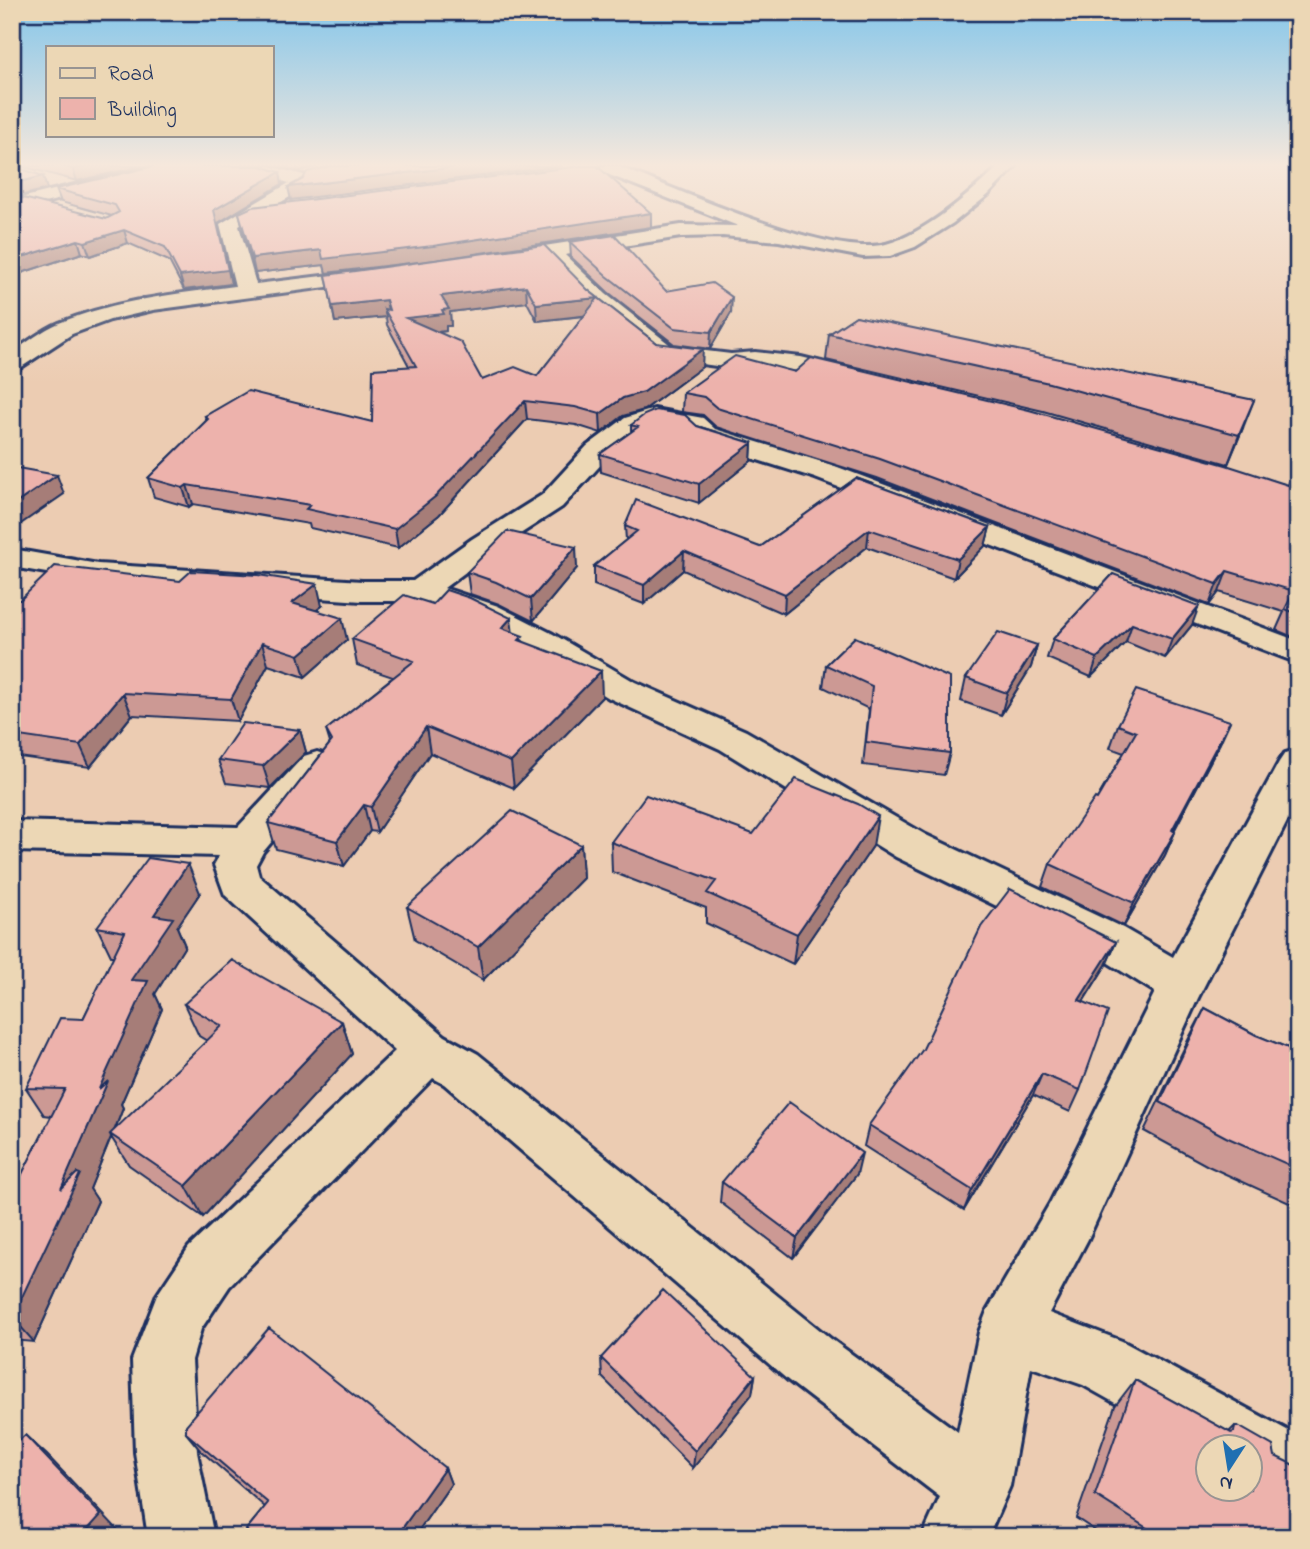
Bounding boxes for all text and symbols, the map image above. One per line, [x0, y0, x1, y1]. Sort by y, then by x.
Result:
legend [46, 46, 273, 136]
text: Road [108, 60, 154, 90]
text: Building [107, 96, 177, 128]
north arrow [1194, 1434, 1264, 1504]
text: N [1217, 1468, 1235, 1497]

